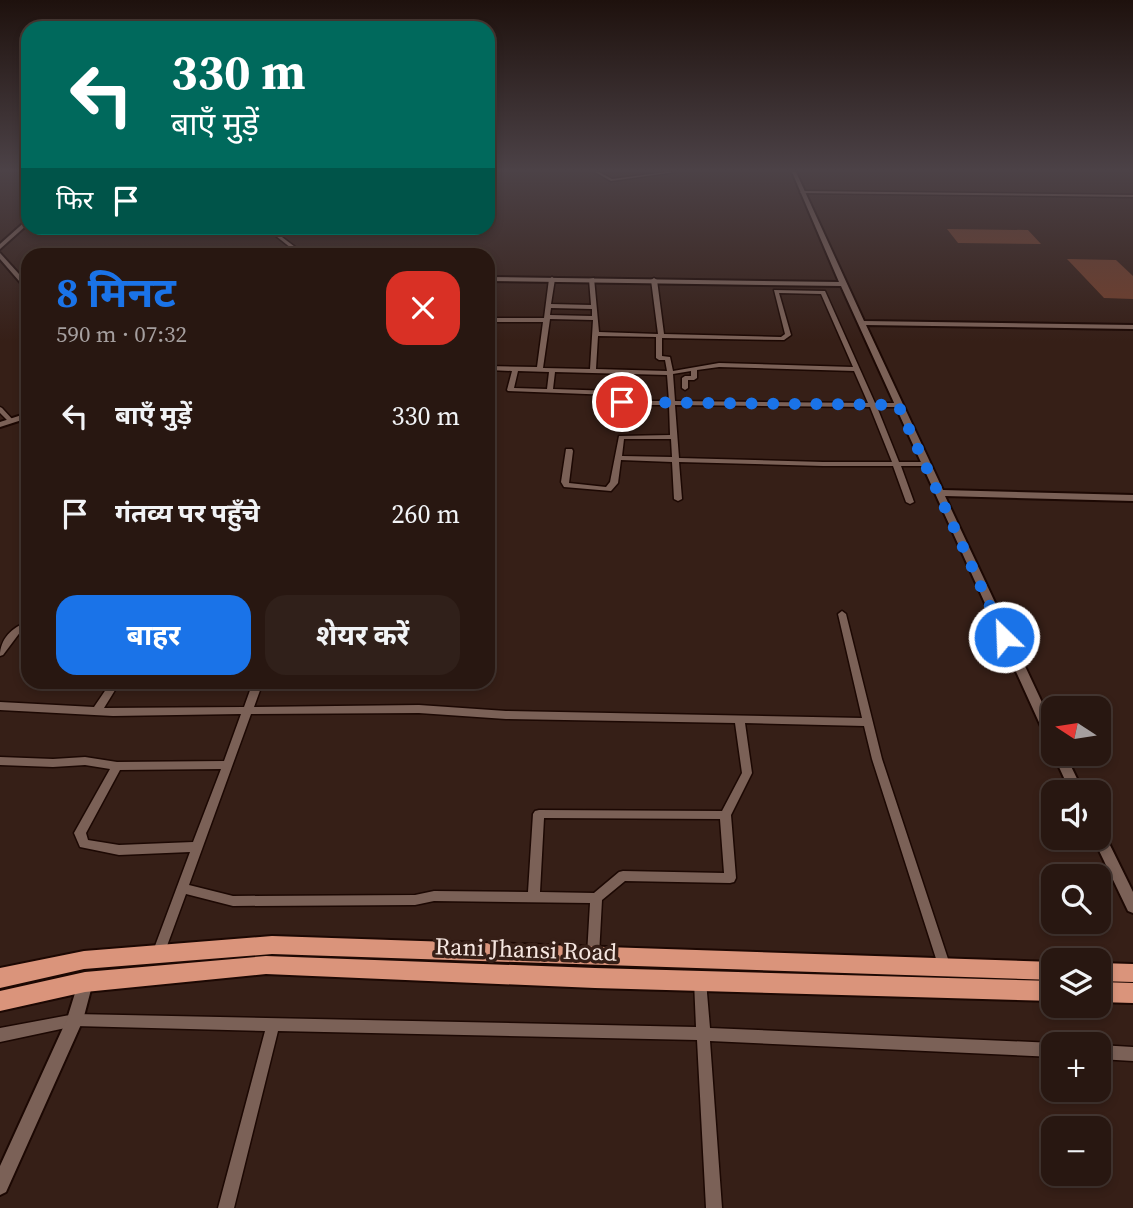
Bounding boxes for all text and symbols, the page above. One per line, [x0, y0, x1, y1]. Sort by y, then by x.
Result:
text: 330 m [171, 38, 306, 105]
icon: left [56, 49, 147, 140]
text: बाएँ मुड़ें [171, 102, 259, 146]
text: फिर [56, 182, 93, 218]
icon: arrive [107, 182, 145, 220]
text: 8 मिनट [56, 263, 176, 321]
button: close [386, 271, 460, 345]
text: 590 m · 07:32 [56, 318, 187, 350]
pin [592, 372, 652, 432]
icon: arrive [603, 383, 641, 421]
icon: left [56, 397, 94, 435]
text: बाएँ मुड़ें [115, 397, 192, 433]
text: 330 m [392, 398, 460, 434]
icon: arrive [56, 495, 94, 533]
text: गंतव्य पर पहुँचे [115, 495, 260, 531]
text: 260 m [392, 496, 460, 532]
button: बाहर [56, 595, 251, 675]
button: शेयर करें [265, 595, 460, 675]
position arrow [967, 600, 1041, 674]
north arrow [1041, 696, 1111, 766]
map controls [1041, 696, 1111, 1186]
button: sound [1041, 780, 1111, 850]
button: search [1041, 864, 1111, 934]
street label: Rani Jhansi Road [434, 929, 618, 969]
button: layers [1041, 948, 1111, 1018]
button: + [1041, 1032, 1111, 1102]
button: − [1041, 1116, 1111, 1186]

